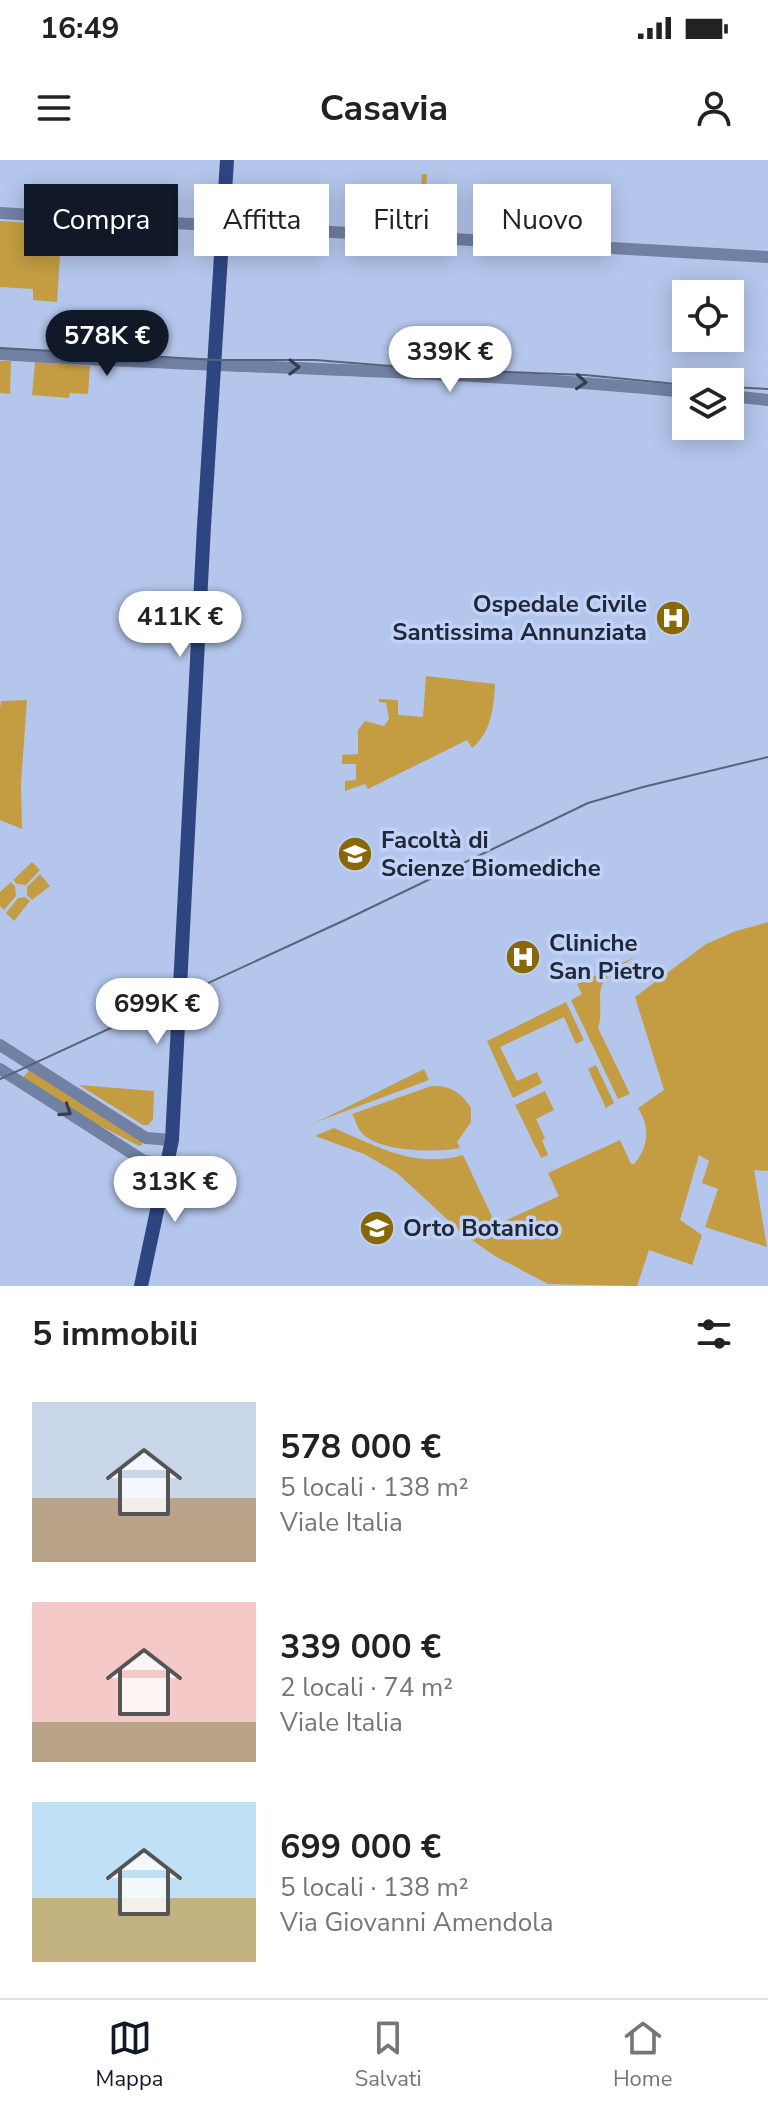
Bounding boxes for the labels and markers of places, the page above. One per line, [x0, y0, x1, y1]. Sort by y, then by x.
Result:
pin: 578K € [42, 310, 172, 378]
pin: 339K € [385, 326, 515, 394]
place label: Ospedale Civile Santissima Annunziata [392, 588, 647, 648]
pin: 411K € [115, 591, 245, 659]
hospital icon: Ospedale Civile Santissima Annunziata [654, 599, 692, 637]
place label: Facoltà di Scienze Biomediche [381, 824, 601, 884]
school or university icon: Facoltà di Scienze Biomediche [336, 835, 374, 873]
place label: Cliniche San Pietro [549, 927, 665, 987]
hospital icon: Cliniche San Pietro [504, 938, 542, 976]
pin: 699K € [92, 978, 222, 1046]
pin: 313K € [110, 1156, 240, 1224]
school or university icon: Orto Botanico [358, 1209, 396, 1247]
place label: Orto Botanico [403, 1212, 559, 1244]

